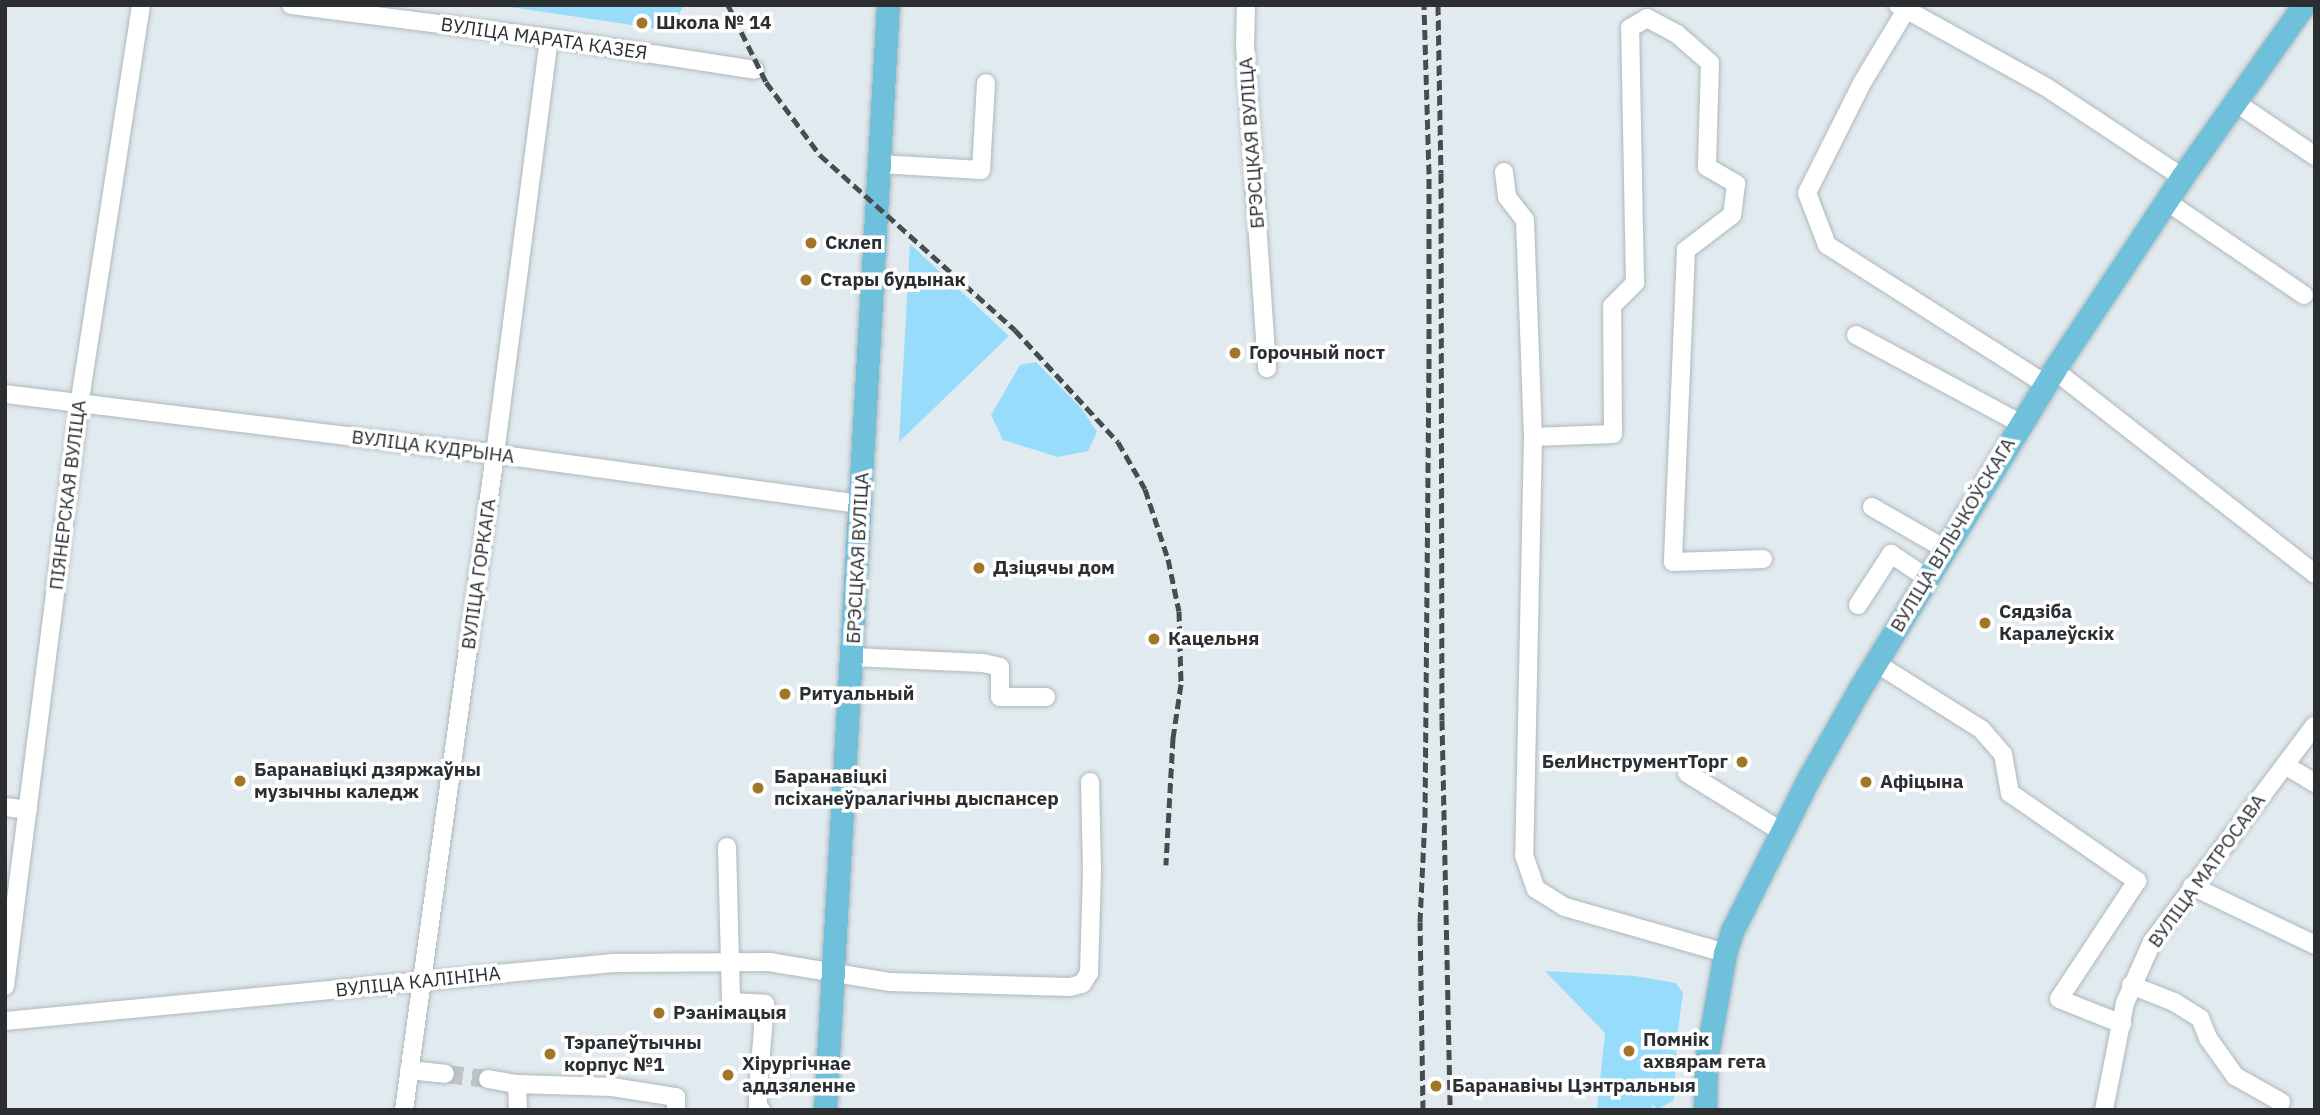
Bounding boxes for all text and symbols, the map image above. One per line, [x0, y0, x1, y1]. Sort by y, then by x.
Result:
place label: Школа № 14 [656, 12, 771, 34]
street label: ВУЛІЦА МАРАТА КАЗЕЯ [439, 13, 649, 65]
marker: Школа № 14 [634, 15, 650, 31]
street label: БРЭСЦКАЯ ВУЛІЦА [1235, 57, 1269, 229]
place label: Склеп [825, 232, 882, 254]
marker: Склеп [803, 235, 819, 251]
place label: Стары будынак [820, 269, 966, 291]
marker: Стары будынак [798, 272, 814, 288]
place label: Горочный пост [1249, 342, 1385, 364]
marker: Горочный пост [1227, 345, 1243, 361]
street label: ПІЯНЕРСКАЯ ВУЛІЦА [45, 399, 91, 591]
street label: ВУЛІЦА КУДРЫНА [350, 426, 516, 468]
street label: ВУЛІЦА ВІЛЬЧКОЎСКАГА [1886, 434, 2020, 636]
street label: БРЭСЦКАЯ ВУЛІЦА [842, 472, 874, 644]
street label: ВУЛІЦА ГОРКАГА [457, 497, 501, 651]
place label: Дзіцячы дом [993, 557, 1115, 579]
marker: Дзіцячы дом [971, 560, 987, 576]
place label: Сядзіба Каралеўскіх [1999, 601, 2114, 645]
marker: Сядзіба Каралеўскіх [1977, 615, 1993, 631]
place label: Кацельня [1168, 628, 1259, 650]
marker: Кацельня [1146, 631, 1162, 647]
place label: Ритуальный [799, 683, 914, 705]
marker: Ритуальный [777, 686, 793, 702]
place label: БелИнструментТорг [1542, 751, 1728, 773]
marker: БелИнструментТорг [1734, 754, 1750, 770]
place label: Баранавіцкі дзяржаўны музычны каледж [254, 759, 481, 803]
place label: Баранавіцкі псіханеўралагічны дыспансер [774, 766, 1059, 810]
place label: Афіцына [1880, 771, 1964, 793]
marker: Баранавіцкі дзяржаўны музычны каледж [232, 773, 248, 789]
marker: Афіцына [1858, 774, 1874, 790]
marker: Баранавіцкі псіханеўралагічны дыспансер [748, 778, 768, 798]
street label: ВУЛІЦА МАТРОСАВА [2144, 790, 2270, 952]
street label: ВУЛІЦА КАЛІНІНА [334, 962, 502, 1002]
place label: Рэанімацыя [673, 1002, 787, 1024]
marker: Рэанімацыя [651, 1005, 667, 1021]
place label: Помнік ахвярам гета [1643, 1029, 1766, 1073]
place label: Тэрапеўтычны корпус №1 [564, 1032, 702, 1076]
marker: Помнік ахвярам гета [1621, 1043, 1637, 1059]
marker: Тэрапеўтычны корпус №1 [542, 1046, 558, 1062]
place label: Хірургічнае аддзяленне [742, 1053, 856, 1097]
marker: Хірургічнае аддзяленне [720, 1067, 736, 1083]
place label: Баранавічы Цэнтральныя [1452, 1075, 1696, 1097]
marker: Баранавічы Цэнтральныя [1426, 1076, 1446, 1096]

